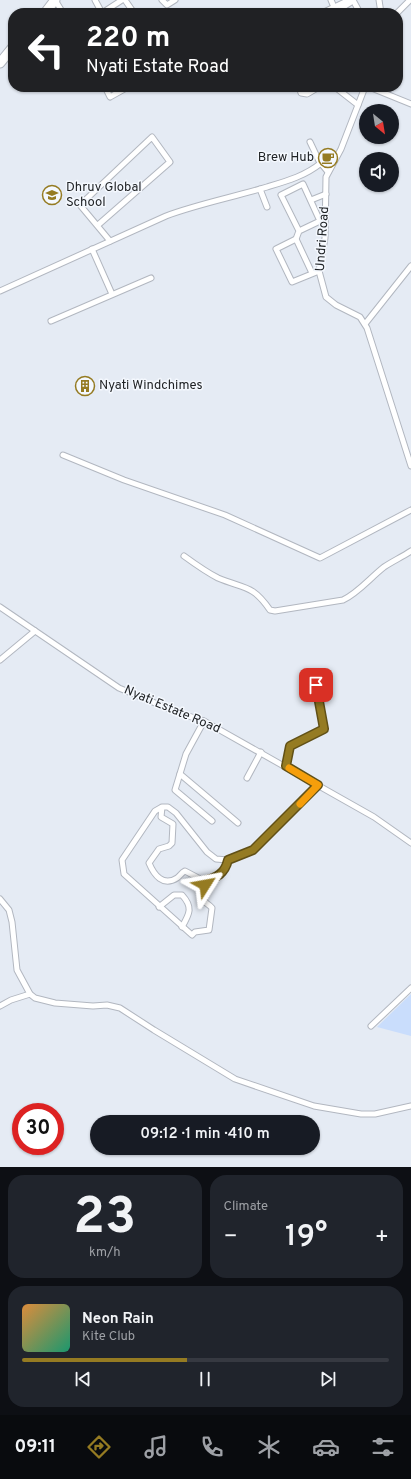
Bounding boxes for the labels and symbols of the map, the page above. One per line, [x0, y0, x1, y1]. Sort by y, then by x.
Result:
north arrow [359, 104, 399, 144]
cafe icon: Brew Hub [317, 147, 339, 169]
place label: Brew Hub [258, 150, 314, 166]
place label: Dhruv Global School [66, 180, 142, 211]
school or university icon: Dhruv Global School [41, 184, 63, 206]
street label: Undri Road [313, 206, 333, 272]
building icon: Nyati Windchimes [74, 375, 96, 397]
place label: Nyati Windchimes [99, 378, 203, 394]
pin [299, 668, 333, 702]
street label: Nyati Estate Road [121, 682, 223, 738]
position arrow [184, 864, 226, 906]
speed limit sign: 30 [12, 1103, 64, 1155]

